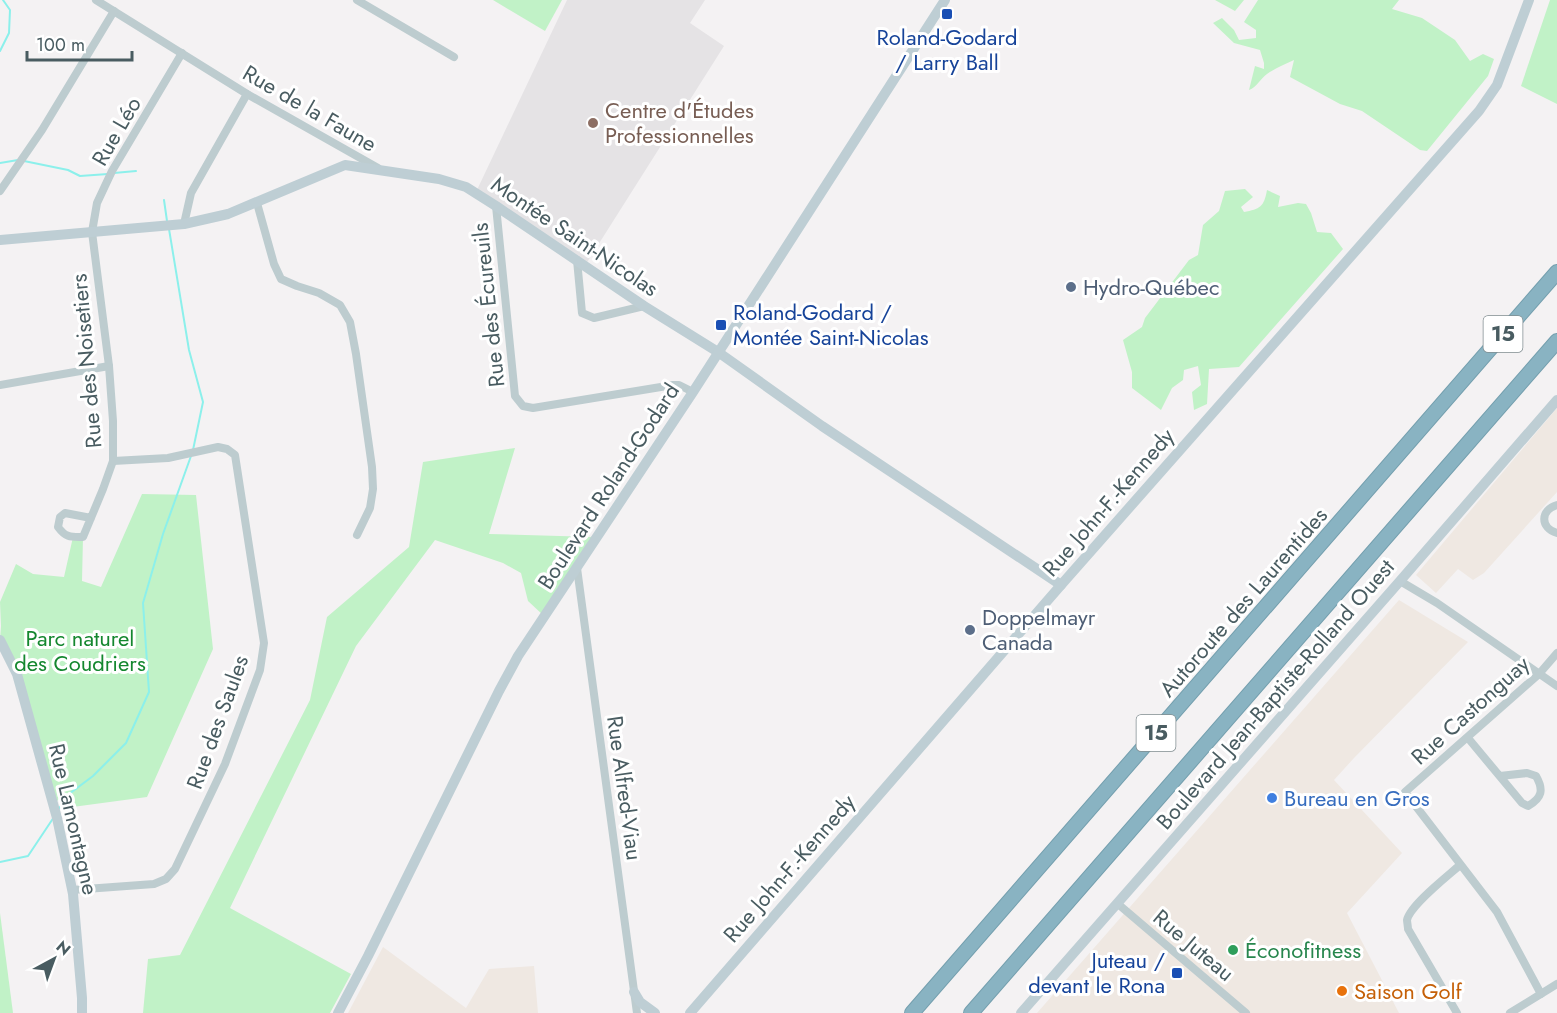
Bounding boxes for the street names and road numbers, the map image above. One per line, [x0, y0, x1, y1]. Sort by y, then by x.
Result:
street label: Rue de la Faune [237, 57, 383, 159]
street label: Rue Léo [83, 91, 149, 171]
street label: Montée Saint-Nicolas [485, 168, 665, 304]
street label: Rue des Écureuils [463, 221, 513, 389]
street label: Rue des Noisetiers [62, 272, 110, 449]
road number: 15 [1484, 316, 1522, 352]
street label: Boulevard Roland-Godard [529, 377, 687, 595]
street label: Rue John-F.-Kennedy [1035, 421, 1182, 583]
street label: Autoroute des Laurentides [1152, 500, 1335, 704]
street label: Boulevard Jean-Baptiste-Rolland Ouest [1148, 551, 1402, 836]
street label: Rue Castonguay [1404, 648, 1536, 772]
street label: Rue des Saules [178, 650, 256, 794]
street label: Rue Alfred-Viau [599, 714, 651, 862]
road number: 15 [1136, 715, 1176, 751]
street label: Rue Lamontagne [41, 740, 107, 898]
street label: Rue John-F.-Kennedy [716, 787, 863, 949]
street label: Rue Juteau [1146, 901, 1242, 989]

